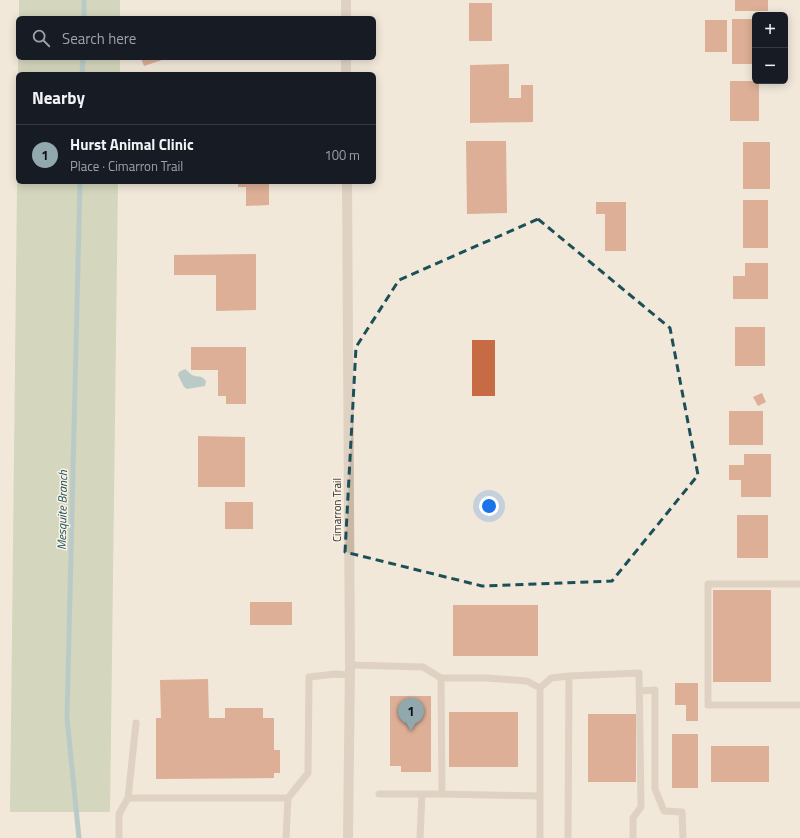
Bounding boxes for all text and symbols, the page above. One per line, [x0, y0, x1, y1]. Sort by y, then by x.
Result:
map controls [752, 12, 788, 84]
button: + [752, 12, 788, 48]
search box [16, 16, 376, 60]
icon: search [30, 27, 52, 49]
text: Search here [62, 27, 136, 50]
button: − [752, 48, 788, 84]
text: Nearby [32, 85, 85, 111]
text: Hurst Animal Clinic [70, 133, 194, 156]
text: 1 [41, 145, 49, 165]
text: 100 m [324, 145, 360, 165]
text: Place · Cimarron Trail [70, 156, 183, 176]
water label: Mesquite Branch [52, 469, 72, 550]
street label: Cimarron Trail [329, 478, 345, 542]
your location [479, 496, 499, 516]
pin: 1 [398, 698, 424, 731]

